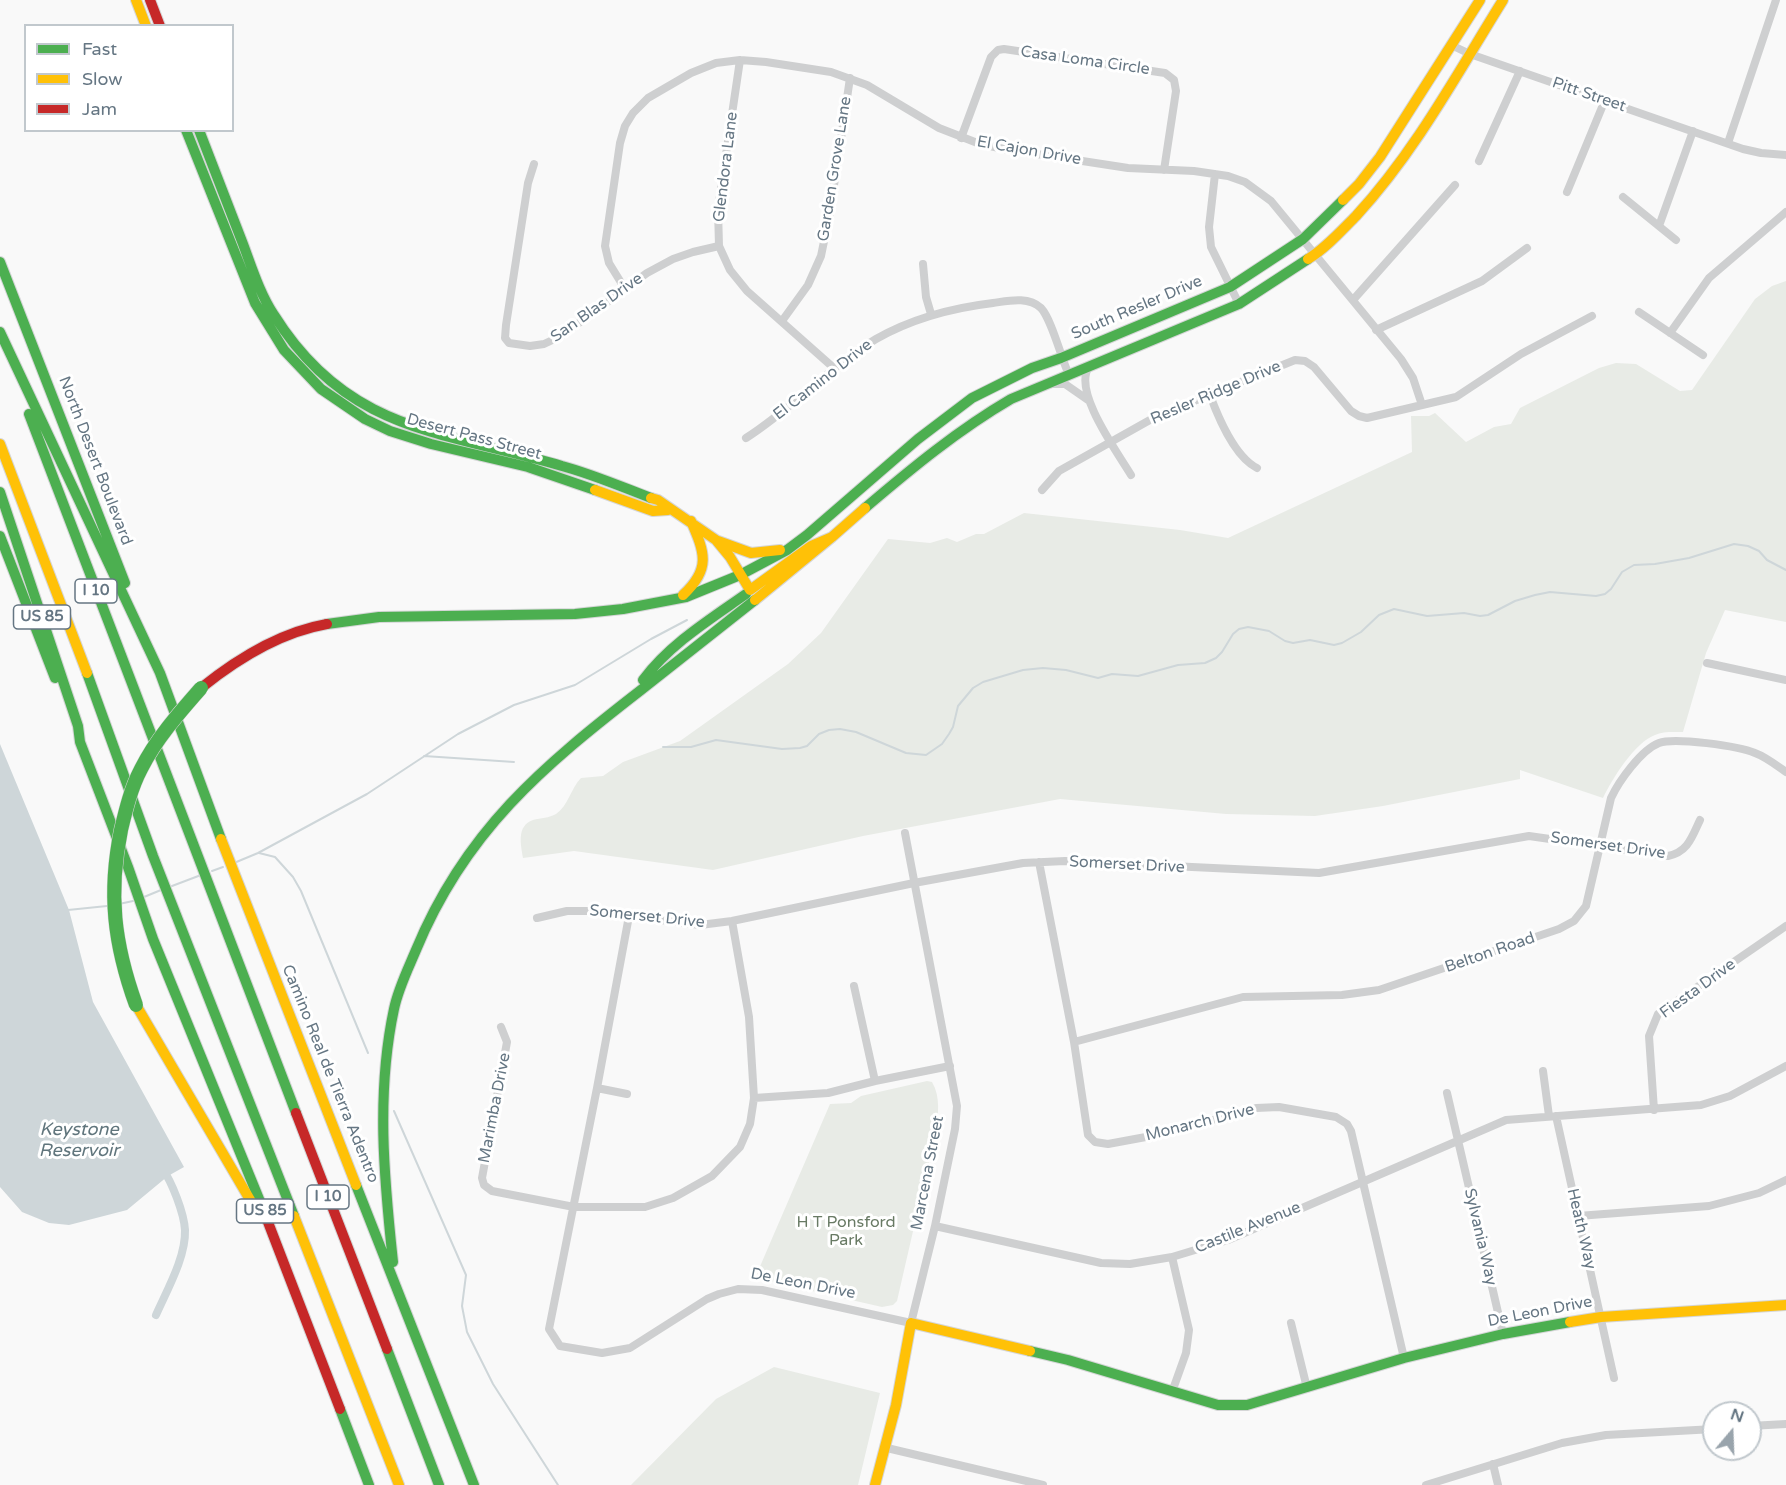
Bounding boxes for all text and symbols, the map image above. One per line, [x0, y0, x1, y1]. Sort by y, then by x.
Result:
legend [24, 24, 234, 132]
text: Fast [82, 38, 117, 60]
street label: Casa Loma Circle [1019, 42, 1151, 80]
text: Slow [82, 68, 123, 90]
street label: Pitt Street [1550, 73, 1628, 117]
street label: Garden Grove Lane [814, 95, 856, 243]
text: Jam [82, 98, 117, 120]
street label: Glendora Lane [710, 111, 742, 223]
street label: El Cajon Drive [975, 132, 1083, 170]
street label: San Blas Drive [547, 269, 647, 347]
street label: South Resler Drive [1069, 272, 1205, 344]
street label: El Camino Drive [770, 335, 876, 425]
street label: Resler Ridge Drive [1148, 357, 1284, 429]
street label: North Desert Boulevard [54, 374, 136, 548]
street label: Desert Pass Street [405, 410, 543, 464]
road number: I 10 [75, 579, 117, 603]
road number: US 85 [14, 605, 70, 629]
street label: Somerset Drive [1549, 828, 1667, 864]
street label: Somerset Drive [1069, 852, 1185, 878]
street label: Somerset Drive [588, 901, 706, 933]
street label: Belton Road [1442, 929, 1538, 977]
street label: Fiesta Drive [1656, 955, 1740, 1023]
street label: Camino Real de Tierra Adentro [277, 962, 383, 1186]
street label: Marimba Drive [475, 1051, 515, 1165]
street label: Monarch Drive [1144, 1100, 1256, 1146]
street label: Marcena Street [907, 1114, 949, 1232]
water label: Keystone Reservoir [39, 1119, 119, 1162]
road number: I 10 [307, 1185, 349, 1209]
street label: Sylvania Way [1459, 1187, 1501, 1287]
street label: Heath Way [1562, 1187, 1600, 1271]
street label: Castile Avenue [1192, 1198, 1304, 1258]
road number: US 85 [236, 1199, 294, 1223]
park label: H T Ponsford Park [796, 1213, 896, 1251]
street label: De Leon Drive [749, 1264, 857, 1304]
street label: De Leon Drive [1486, 1292, 1594, 1332]
north arrow [1702, 1401, 1762, 1461]
text: N [1728, 1404, 1747, 1427]

